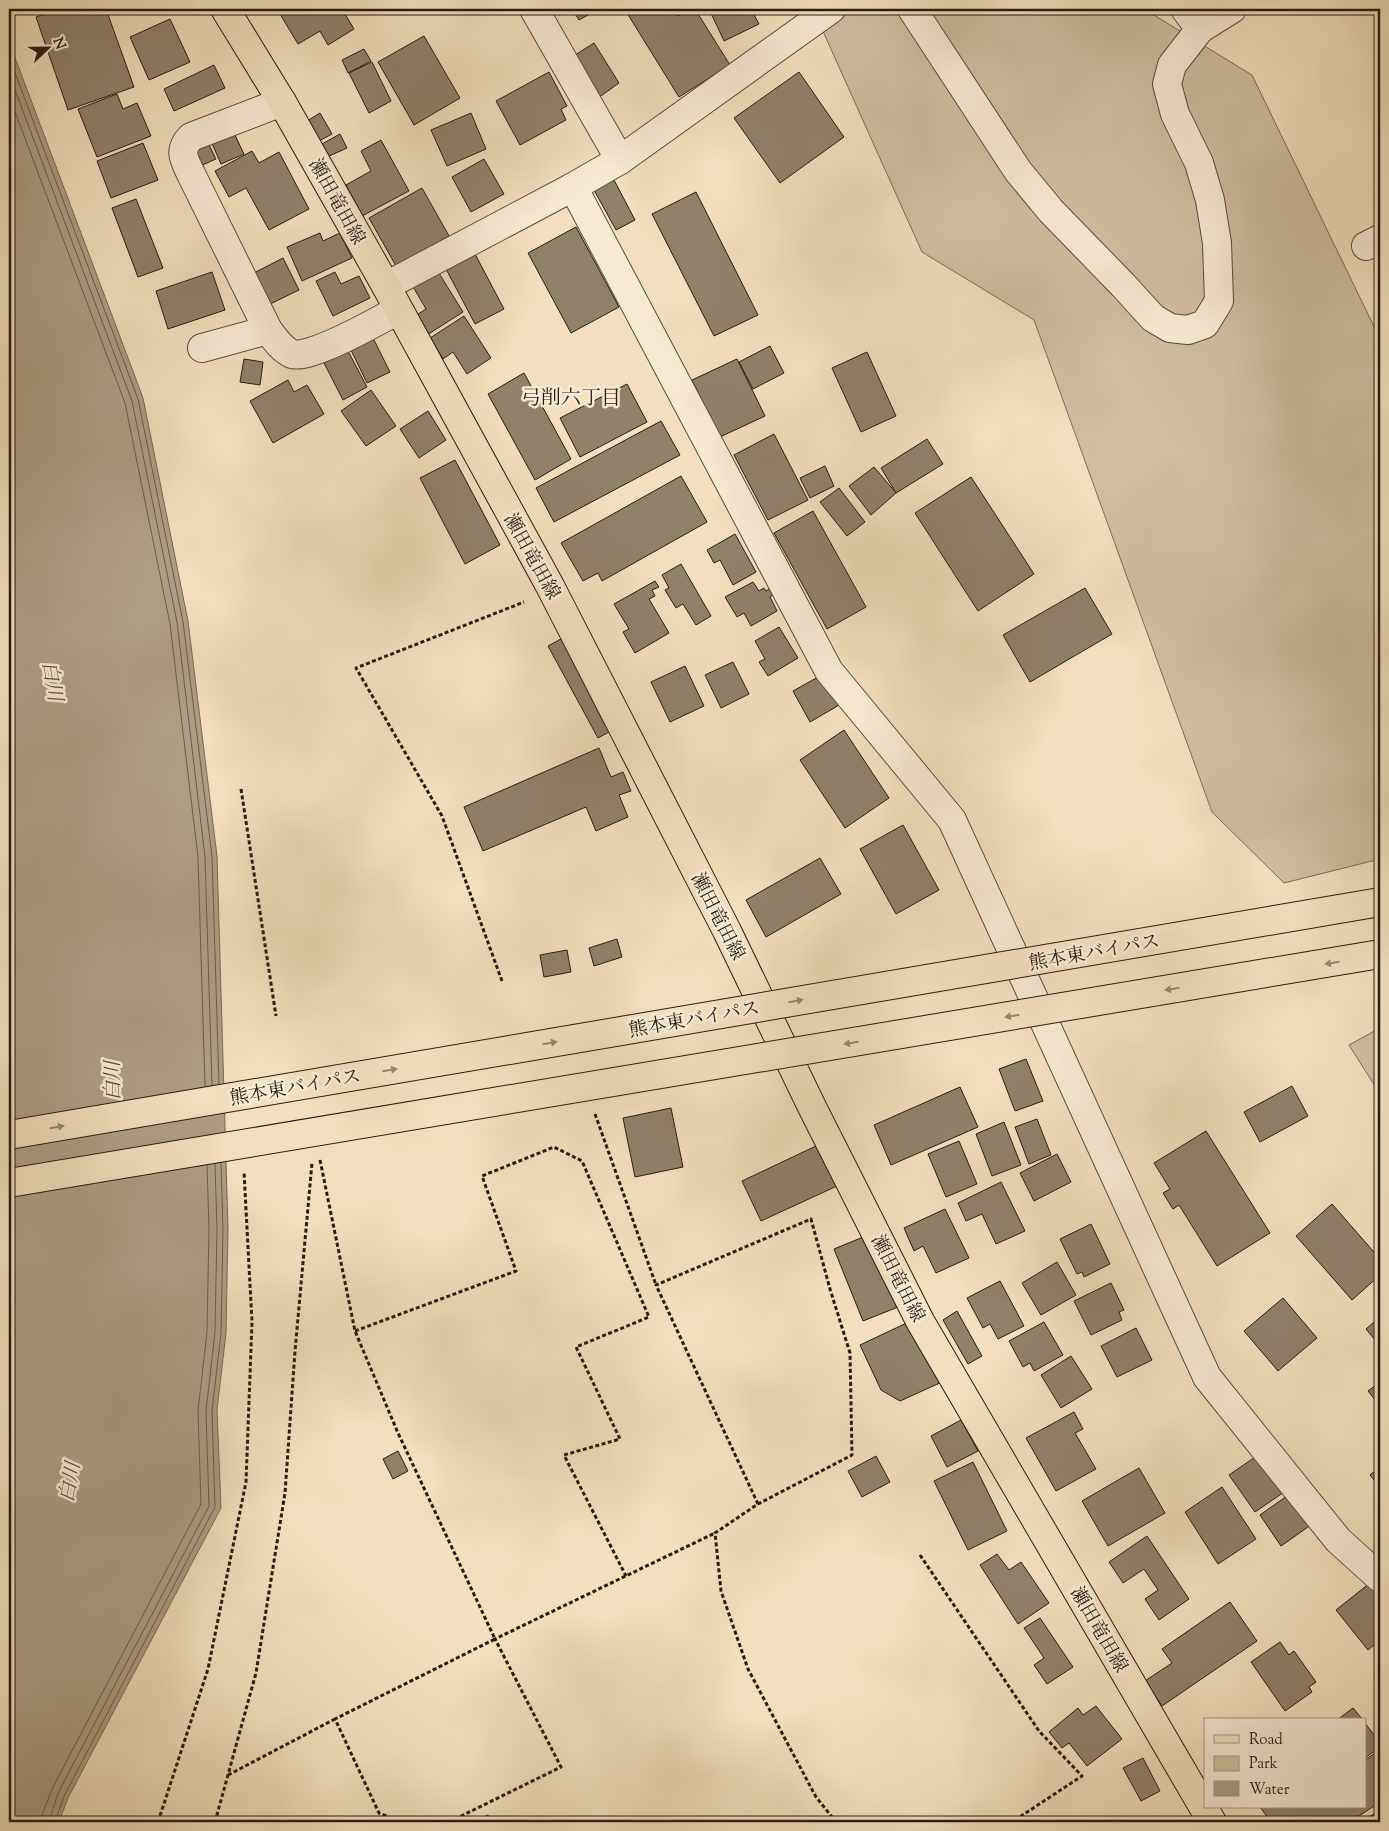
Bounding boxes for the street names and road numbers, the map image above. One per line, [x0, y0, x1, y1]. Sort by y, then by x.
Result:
street label: 瀬田竜田線 [301, 154, 371, 250]
street label: 瀬田竜田線 [496, 509, 566, 605]
street label: 瀬田竜田線 [683, 869, 750, 966]
street label: 熊本東バイパス [1027, 929, 1162, 978]
street label: 熊本東バイパス [627, 996, 762, 1045]
street label: 熊本東バイパス [228, 1064, 363, 1113]
street label: 瀬田竜田線 [863, 1231, 930, 1328]
street label: 瀬田竜田線 [1062, 1582, 1133, 1678]

